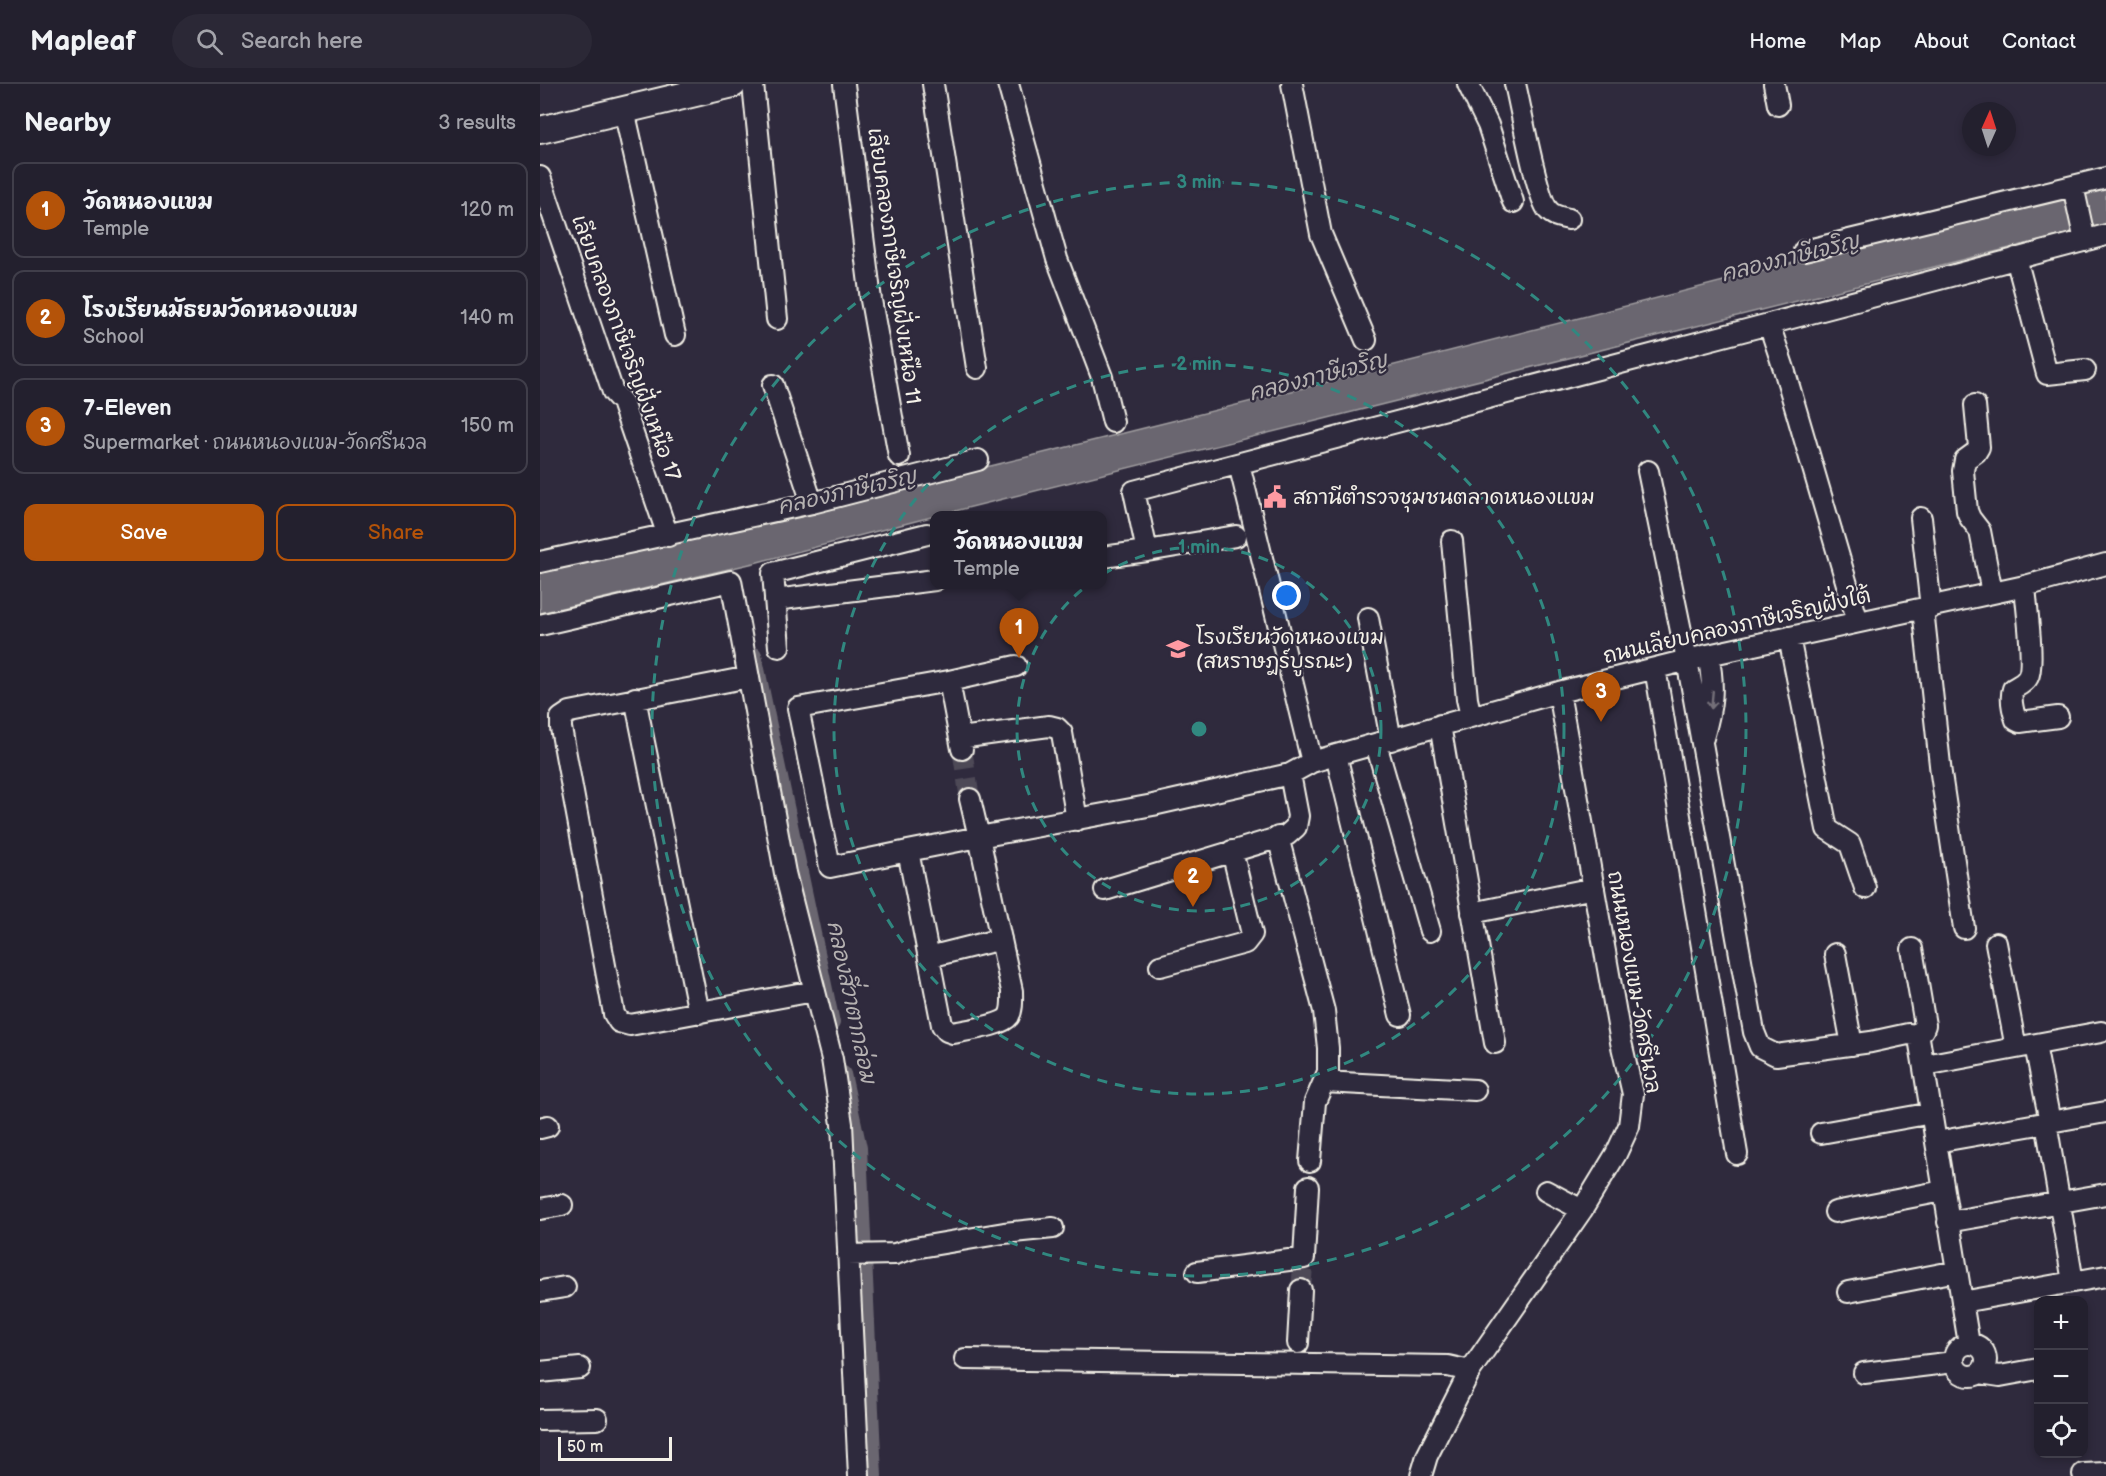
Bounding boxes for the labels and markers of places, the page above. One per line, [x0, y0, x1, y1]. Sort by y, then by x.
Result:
public building icon: สถานีตำรวจชุมชนตลาดหนองแขม [1262, 484, 1288, 510]
place label: สถานีตำรวจชุมชนตลาดหนองแขม [1293, 484, 1595, 513]
pin: 1 [1000, 608, 1038, 658]
place label: โรงเรียนวัดหนองแขม (สหราษฎร์บูรณะ) [1196, 624, 1384, 677]
school or university icon: โรงเรียนวัดหนองแขม (สหราษฎร์บูรณะ) [1165, 636, 1191, 662]
pin: 3 [1582, 672, 1620, 722]
centre of rings [1189, 719, 1209, 739]
pin: 2 [1174, 858, 1212, 907]

